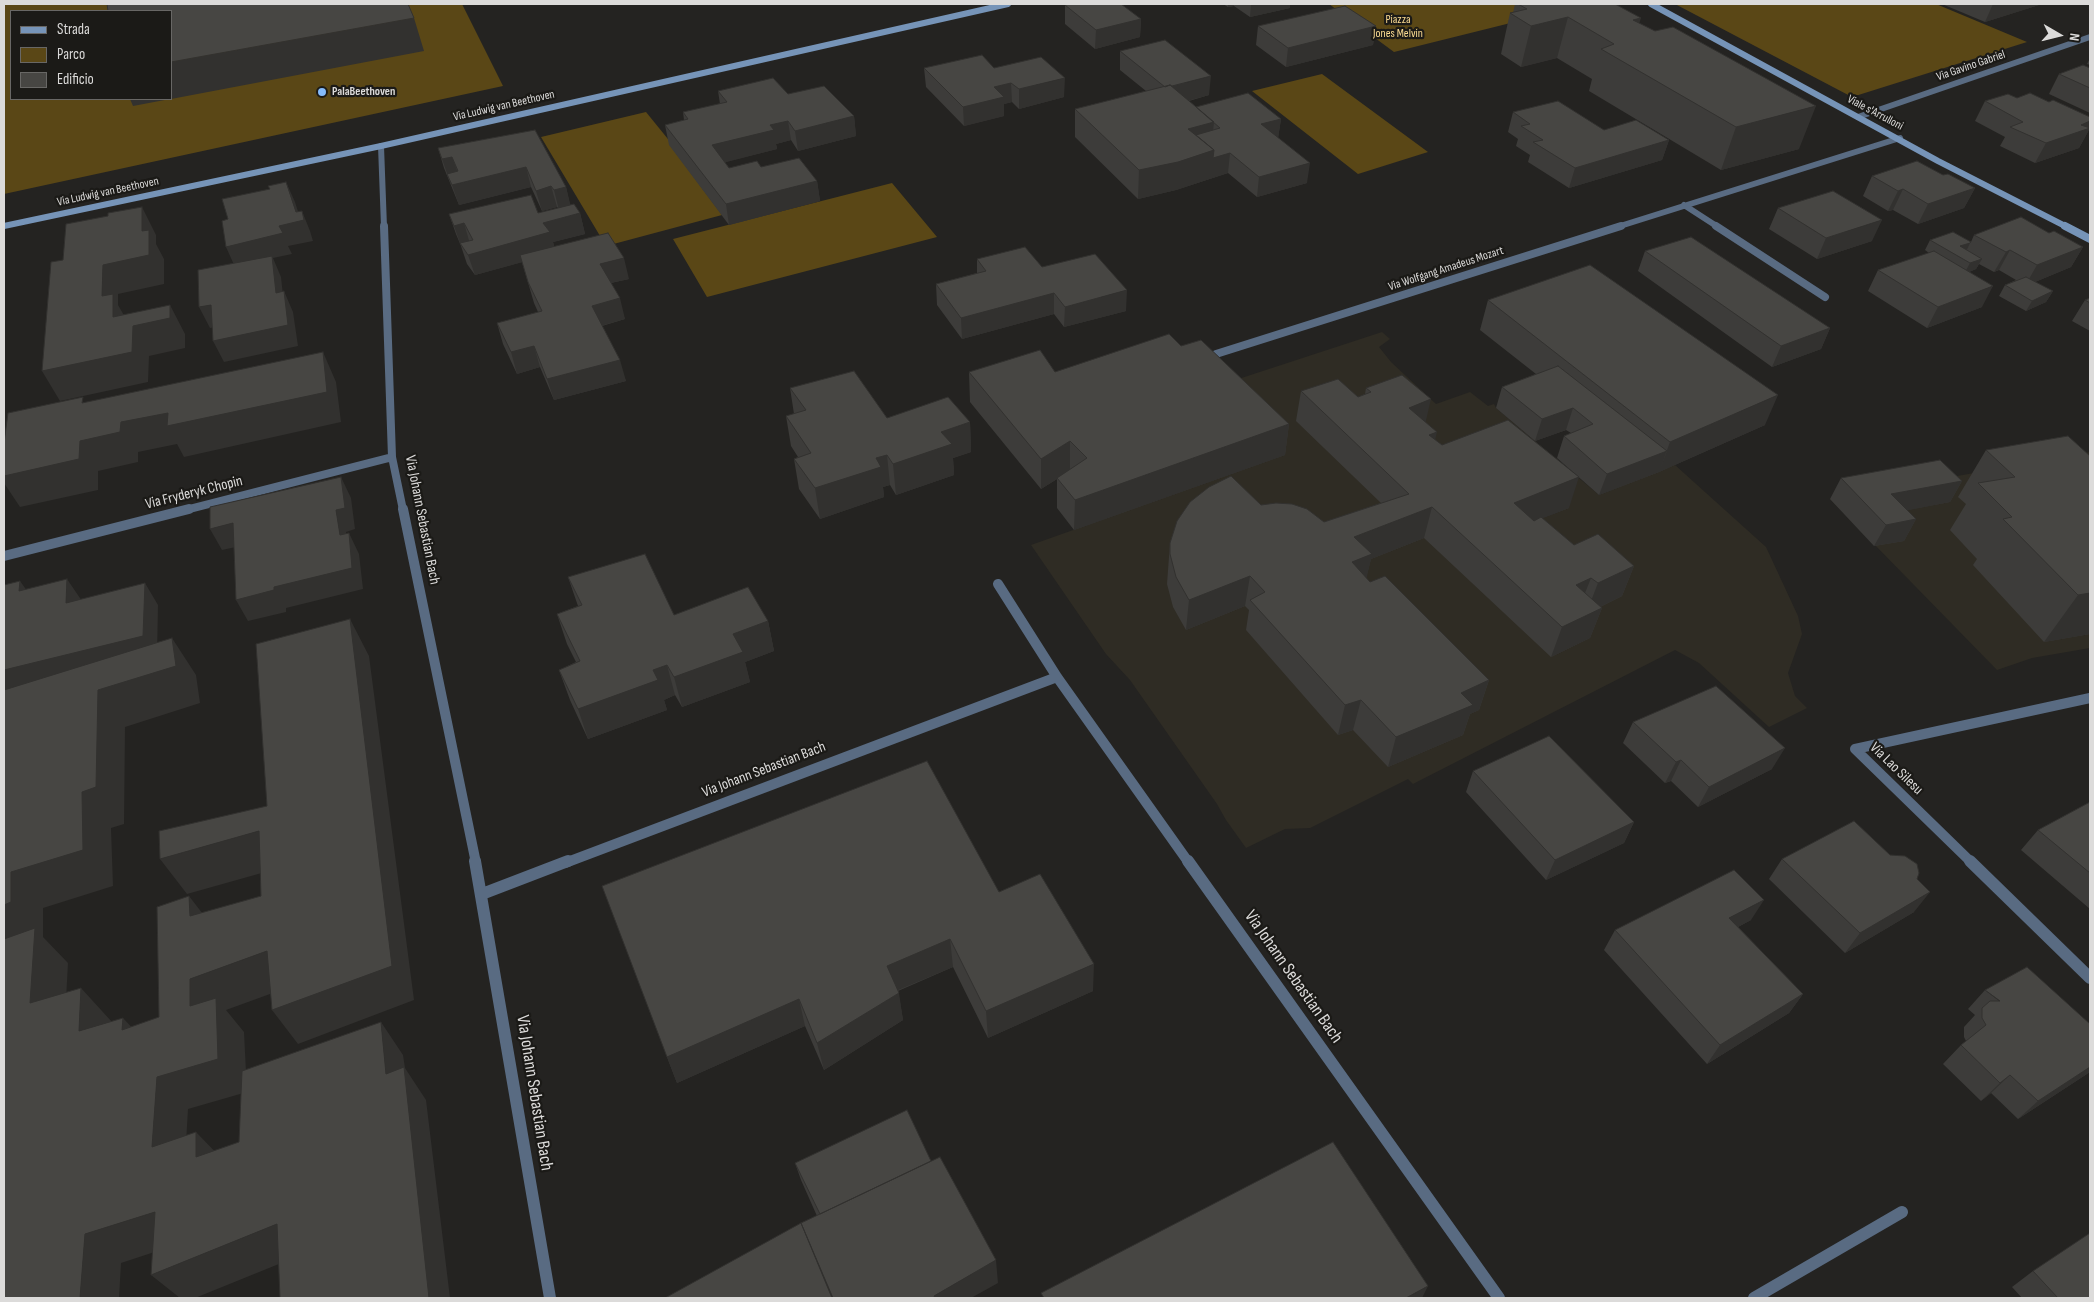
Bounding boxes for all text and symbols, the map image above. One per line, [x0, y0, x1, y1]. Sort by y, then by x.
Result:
legend [10, 10, 172, 100]
north arrow [2034, 10, 2084, 60]
park label: Piazza Jones Melvin [1373, 13, 1423, 41]
text: Strada [57, 20, 90, 39]
text: N [2065, 32, 2083, 42]
text: Parco [57, 45, 85, 64]
street label: Via Gavino Gabriel [1935, 48, 2007, 84]
text: Edificio [57, 70, 94, 89]
place label: PalaBeethoven [332, 85, 395, 99]
marker: PalaBeethoven [316, 86, 328, 98]
street label: Via Ludwig van Beethoven [452, 87, 556, 125]
street label: Viale s'Arrulloni [1844, 92, 1906, 134]
street label: Via Ludwig van Beethoven [56, 174, 160, 210]
street label: Via Wolfgang Amadeus Mozart [1387, 244, 1505, 294]
street label: Via Johann Sebastian Bach [401, 454, 443, 586]
street label: Via Fryderyk Chopin [144, 472, 244, 514]
street label: Via Johann Sebastian Bach [700, 738, 828, 802]
street label: Via Lao Silesu [1866, 739, 1926, 799]
street label: Via Johann Sebastian Bach [1239, 906, 1347, 1048]
street label: Via Johann Sebastian Bach [511, 1014, 557, 1172]

